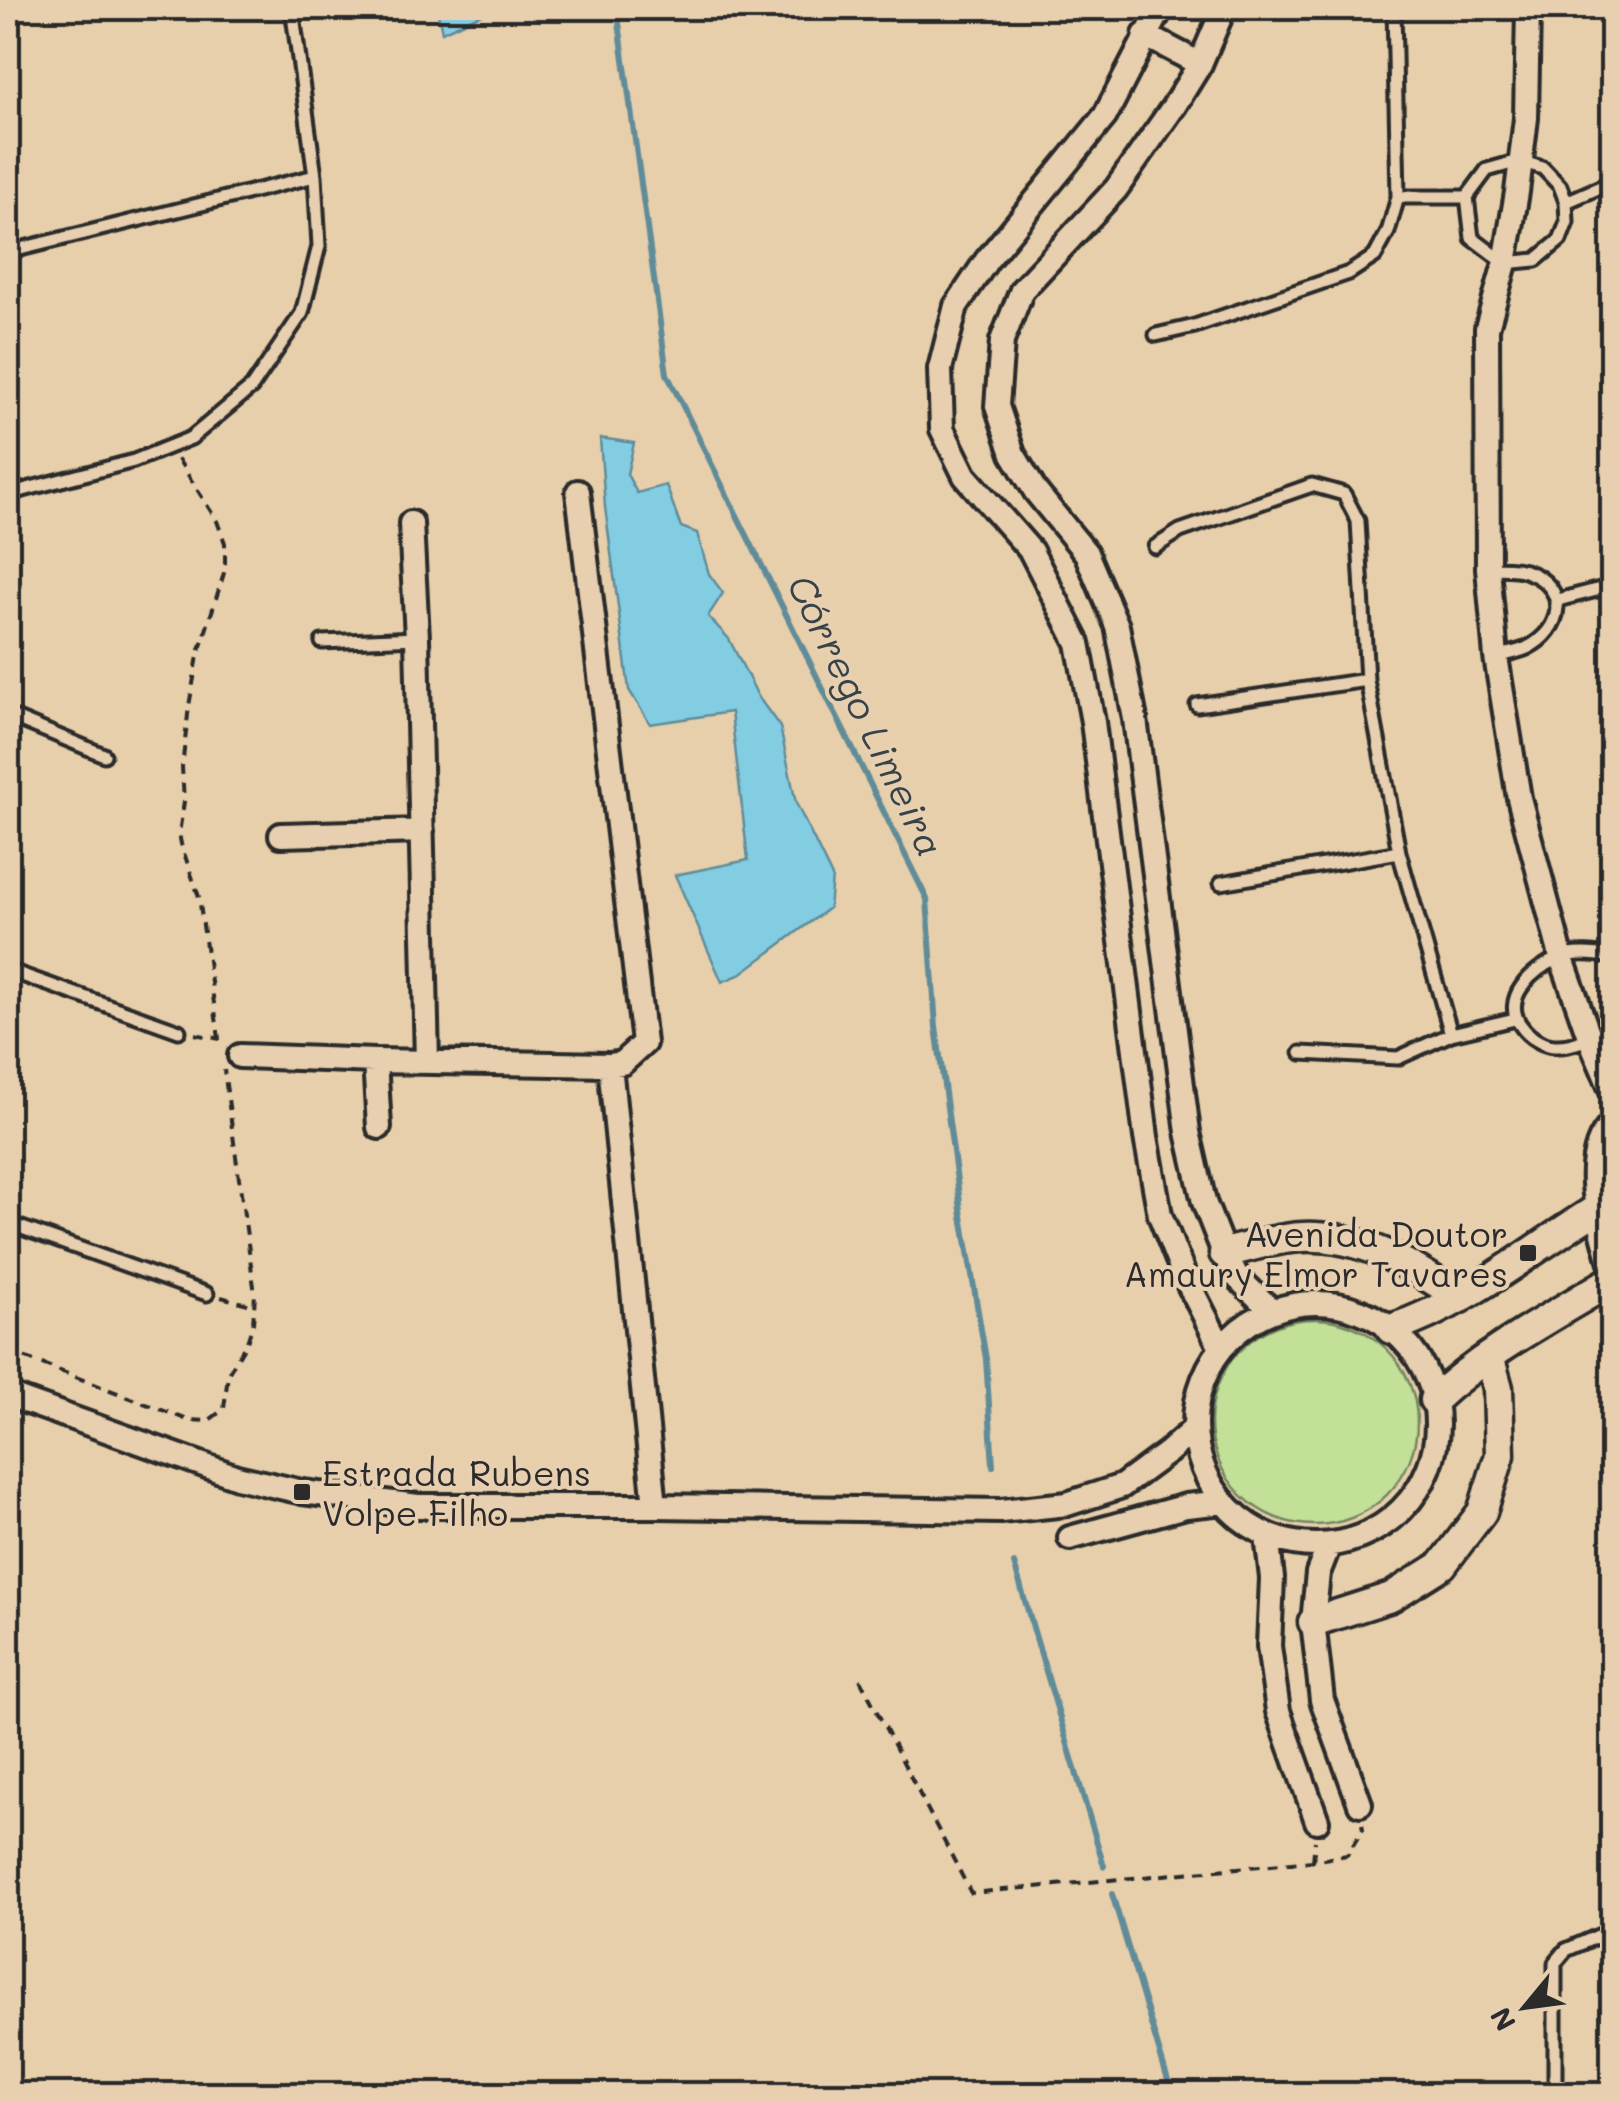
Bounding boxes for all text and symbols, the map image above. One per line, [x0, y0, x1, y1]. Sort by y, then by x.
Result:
water label: Córrego Limeira [776, 566, 957, 865]
place label: Avenida Doutor Amaury Elmor Tavares [1124, 1210, 1508, 1296]
marker: Avenida Doutor Amaury Elmor Tavares [1517, 1242, 1539, 1264]
place label: Estrada Rubens Volpe Filho [322, 1449, 591, 1535]
marker: Estrada Rubens Volpe Filho [291, 1481, 313, 1503]
north arrow [1475, 1957, 1575, 2057]
text: N [1481, 2002, 1523, 2038]

